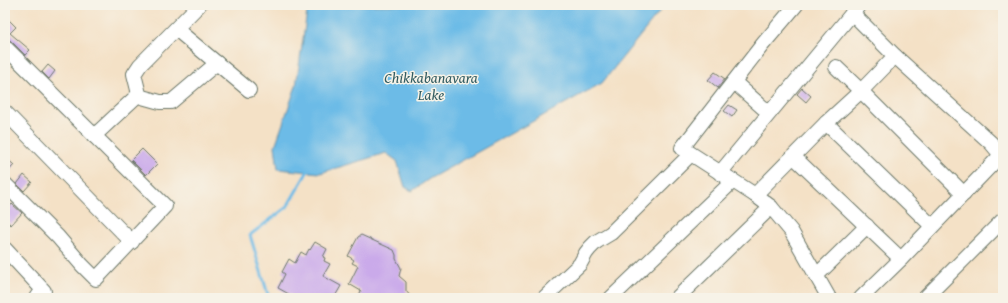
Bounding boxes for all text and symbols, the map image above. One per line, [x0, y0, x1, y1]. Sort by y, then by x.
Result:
water label: Chikkabanavara Lake [384, 67, 478, 105]

